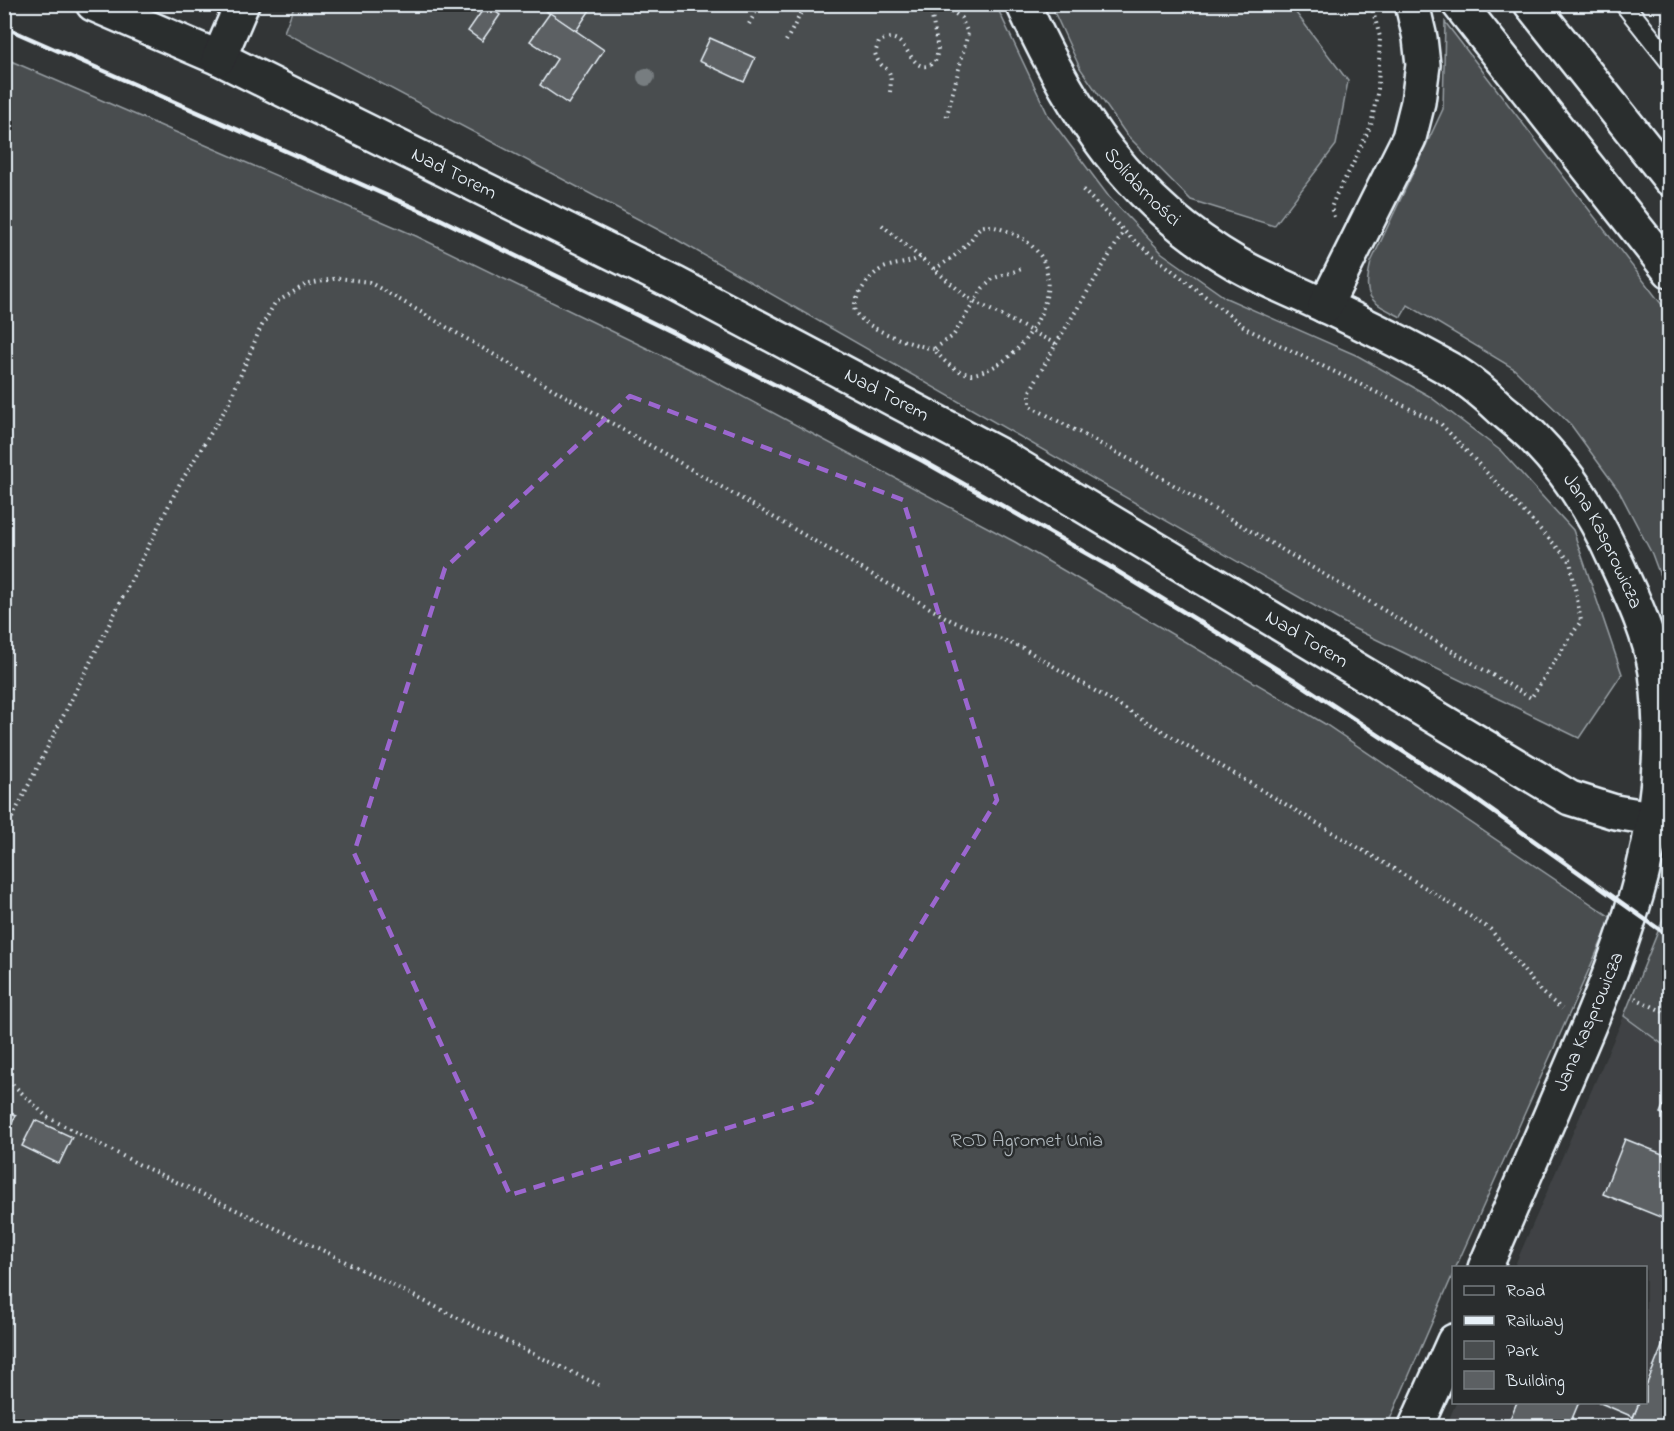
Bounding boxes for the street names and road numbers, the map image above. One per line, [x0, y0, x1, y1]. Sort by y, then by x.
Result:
street label: Nad Torem [406, 141, 502, 208]
street label: Solidarności [1096, 142, 1187, 234]
street label: Nad Torem [839, 361, 934, 430]
street label: Jana Kasprowicza [1555, 468, 1650, 613]
street label: Nad Torem [1259, 603, 1353, 676]
street label: Jana Kasprowicza [1548, 948, 1632, 1096]

